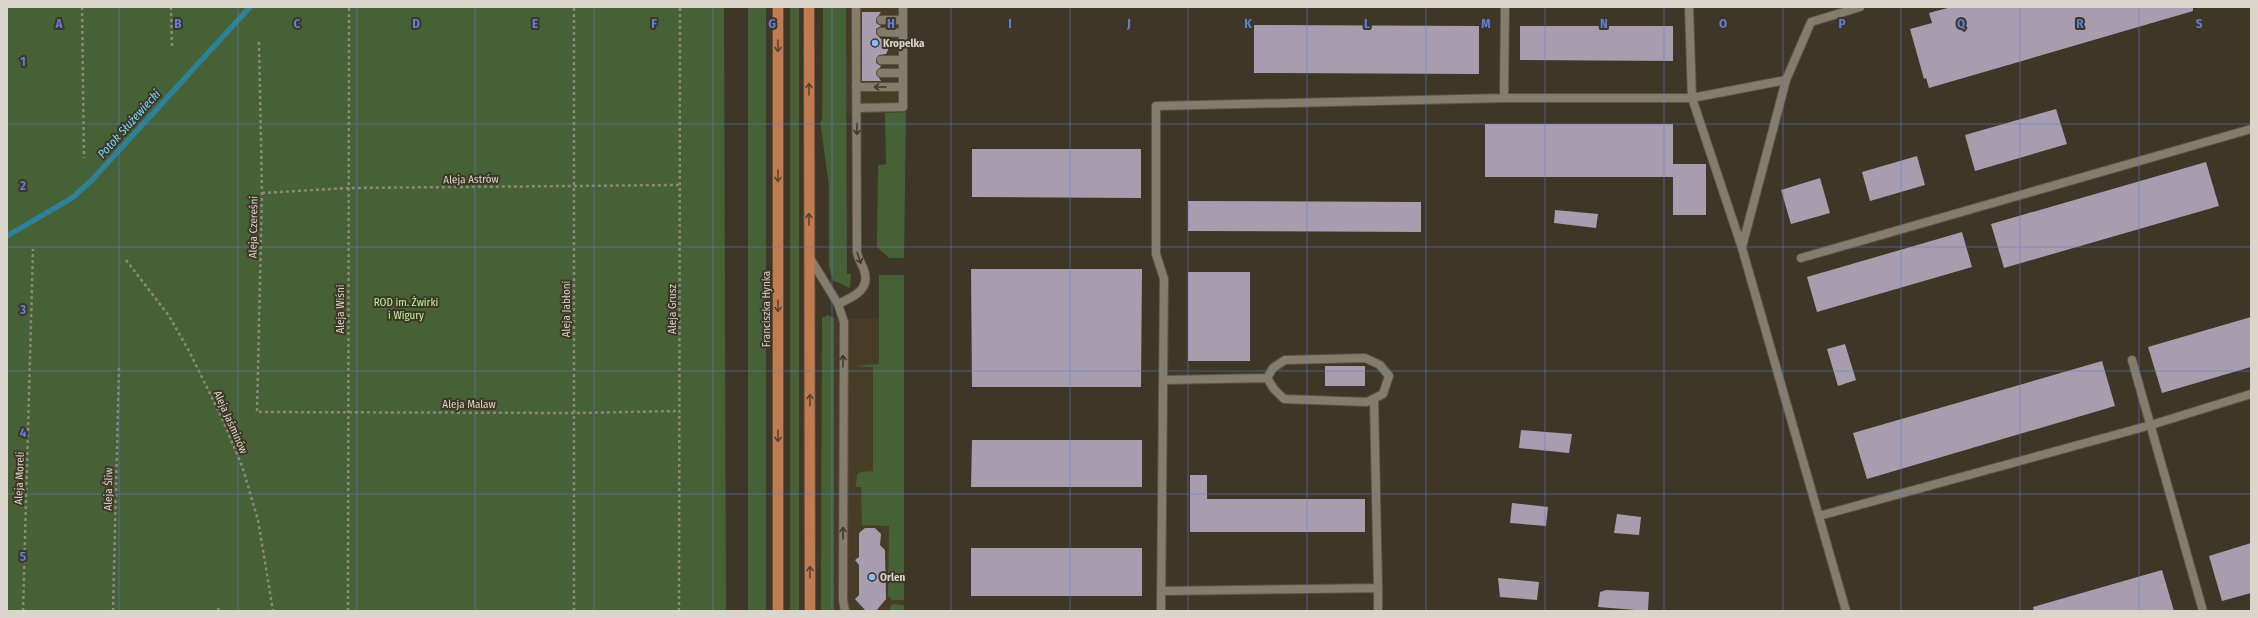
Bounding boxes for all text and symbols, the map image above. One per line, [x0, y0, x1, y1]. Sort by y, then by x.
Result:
text: A [54, 16, 63, 31]
text: B [174, 16, 182, 31]
text: C [294, 16, 301, 31]
text: D [412, 16, 420, 31]
text: E [532, 16, 538, 31]
text: F [651, 16, 657, 31]
text: G [768, 16, 776, 31]
text: H [887, 16, 895, 31]
text: I [1008, 16, 1012, 31]
text: J [1126, 16, 1131, 31]
text: K [1244, 16, 1252, 31]
text: L [1364, 16, 1370, 31]
text: M [1481, 16, 1491, 31]
text: N [1600, 16, 1608, 31]
text: O [1719, 16, 1727, 31]
text: P [1838, 16, 1846, 31]
text: Q [1957, 16, 1966, 31]
text: R [2076, 16, 2084, 31]
text: S [2196, 16, 2203, 31]
place label: Kropelka [883, 37, 925, 50]
marker: Kropelka [870, 38, 880, 48]
one-way arrow [774, 39, 782, 52]
text: 1 [20, 54, 26, 69]
one-way arrow [805, 83, 813, 96]
one-way arrow [874, 83, 887, 91]
water label: Potok Służewiecki [95, 87, 163, 161]
one-way arrow [853, 122, 861, 135]
one-way arrow [774, 169, 782, 182]
street label: Aleja Astrów [443, 173, 499, 186]
text: 2 [19, 178, 26, 193]
street label: Aleja Czereśni [246, 196, 261, 258]
one-way arrow [806, 213, 813, 226]
one-way arrow [856, 252, 863, 265]
street label: Franciszka Hynka [760, 271, 773, 347]
street label: Aleja Jabłoni [560, 281, 573, 337]
street label: Aleja Grusz [666, 283, 679, 334]
street label: Aleja Wiśni [334, 284, 347, 334]
park label: ROD im. Żwirki i Wigury [374, 295, 439, 322]
one-way arrow [774, 299, 782, 312]
text: 3 [19, 302, 26, 317]
one-way arrow [839, 355, 847, 368]
street label: Aleja Jaśminów [211, 389, 250, 456]
one-way arrow [806, 394, 814, 407]
street label: Aleja Malaw [442, 398, 496, 411]
text: 4 [20, 425, 27, 440]
one-way arrow [774, 429, 782, 442]
street label: Aleja Moreli [12, 451, 27, 505]
street label: Aleja Śliw [101, 467, 115, 511]
one-way arrow [839, 527, 847, 540]
text: 5 [20, 549, 26, 564]
one-way arrow [806, 566, 814, 579]
place label: Orlen [880, 571, 905, 584]
marker: Orlen [867, 572, 877, 582]

